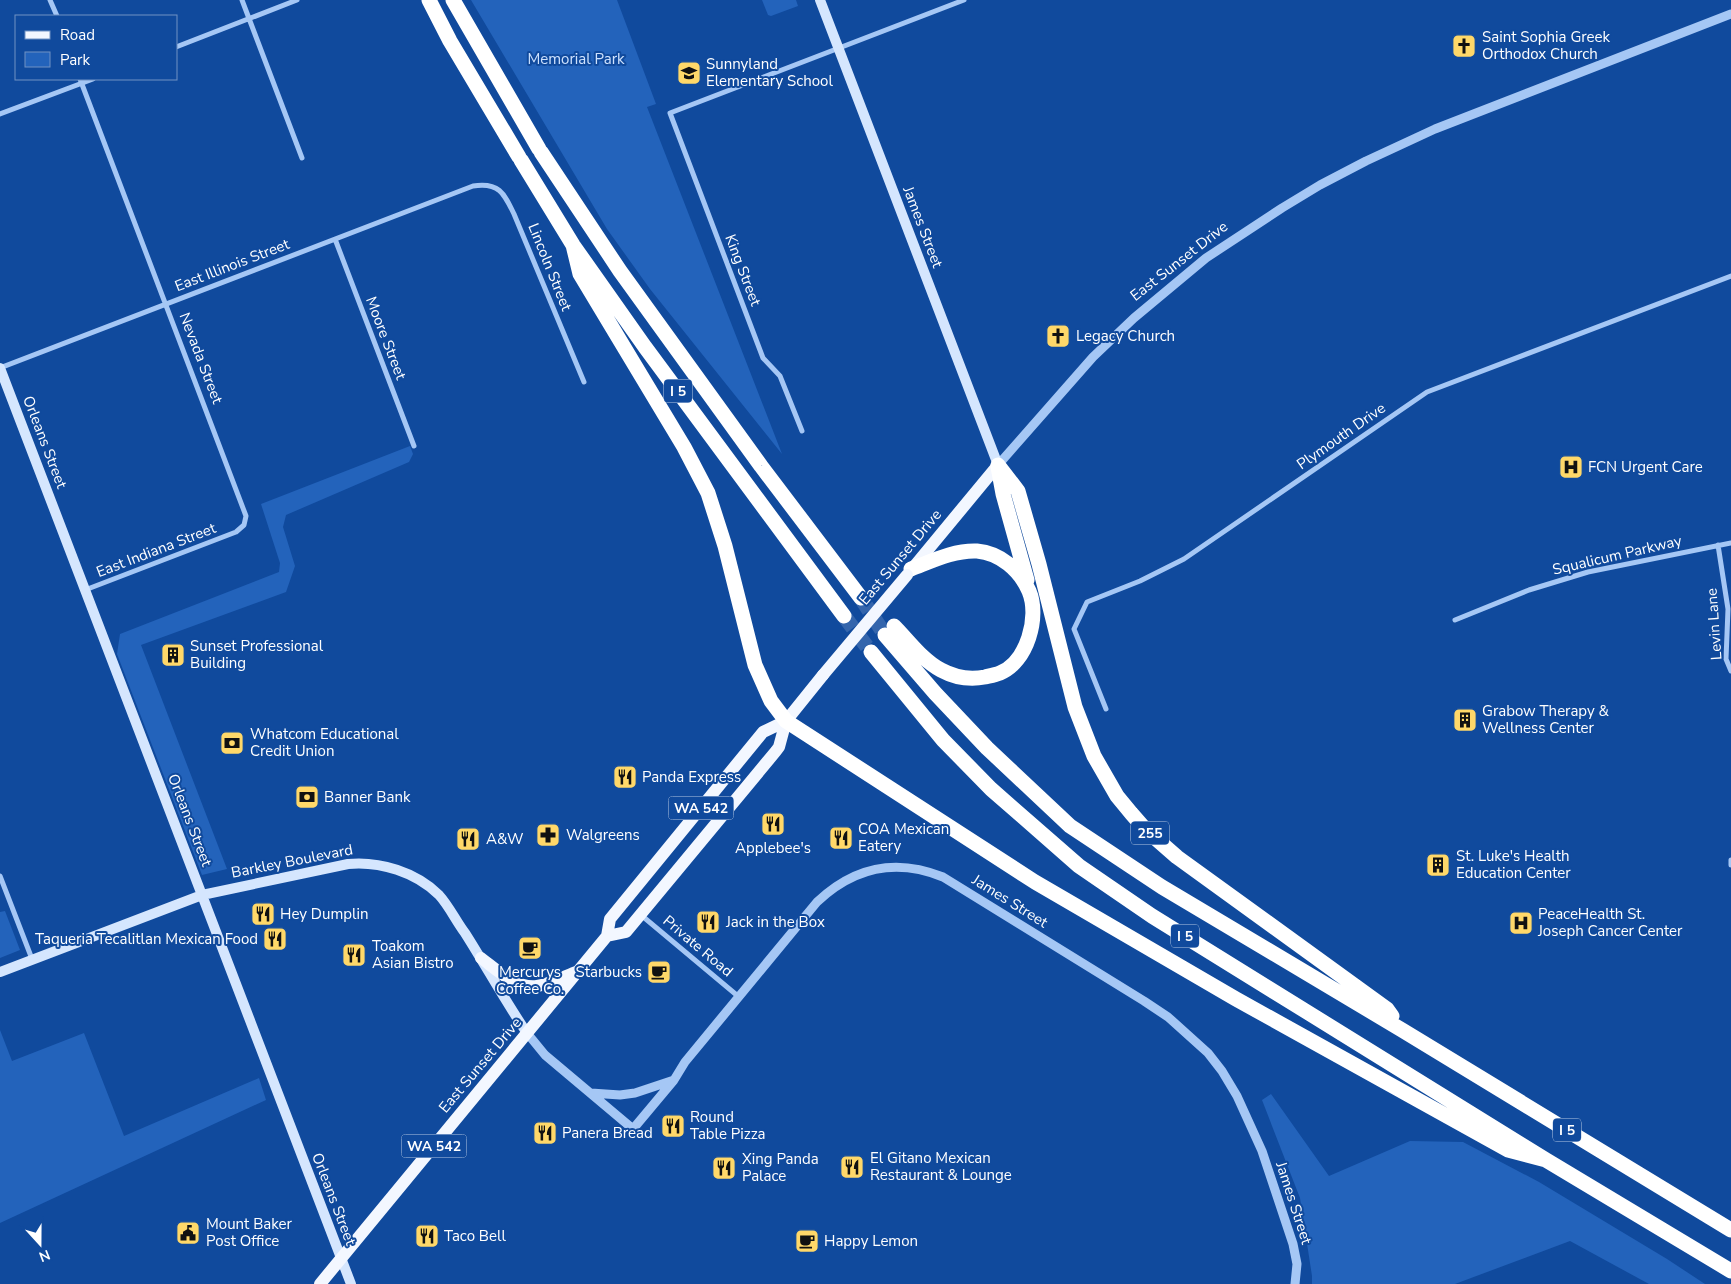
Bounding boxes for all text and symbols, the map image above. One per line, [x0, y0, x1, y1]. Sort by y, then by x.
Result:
legend [15, 15, 178, 80]
text: Road [60, 25, 95, 45]
place label: Saint Sophia Greek Orthodox Church [1482, 27, 1611, 64]
church icon: Saint Sophia Greek Orthodox Church [1451, 33, 1477, 59]
park label: Memorial Park [527, 49, 625, 69]
text: Park [60, 50, 90, 70]
place label: Sunnyland Elementary School [706, 54, 833, 91]
school or university icon: Sunnyland Elementary School [676, 60, 702, 86]
street label: James Street [898, 183, 948, 271]
street label: East Sunset Drive [1126, 217, 1232, 305]
street label: Lincoln Street [523, 220, 577, 315]
street label: King Street [720, 231, 766, 309]
street label: East Illinois Street [172, 234, 293, 296]
street label: Moore Street [361, 294, 411, 383]
street label: Nevada Street [174, 310, 228, 407]
church icon: Legacy Church [1045, 323, 1071, 349]
place label: Legacy Church [1076, 326, 1175, 346]
road number: I 5 [664, 380, 692, 402]
street label: Orleans Street [18, 393, 72, 492]
street label: Plymouth Drive [1293, 398, 1389, 474]
hospital icon: FCN Urgent Care [1558, 454, 1584, 480]
place label: FCN Urgent Care [1588, 457, 1703, 477]
street label: East Sunset Drive [854, 505, 946, 609]
street label: East Indiana Street [93, 518, 219, 582]
street label: Squalicum Parkway [1550, 530, 1684, 580]
street label: Levin Lane [1702, 587, 1726, 661]
place label: Sunset Professional Building [190, 636, 324, 673]
building icon: Sunset Professional Building [160, 642, 186, 668]
place label: Grabow Therapy & Wellness Center [1482, 701, 1610, 738]
building icon: Grabow Therapy & Wellness Center [1452, 707, 1478, 733]
place label: Whatcom Educational Credit Union [250, 724, 399, 761]
bank icon: Whatcom Educational Credit Union [219, 730, 245, 756]
restaurant icon: Panda Express [612, 764, 638, 790]
place label: Panda Express [642, 767, 741, 787]
street label: Orleans Street [163, 771, 217, 870]
bank icon: Banner Bank [294, 784, 320, 810]
place label: Banner Bank [324, 787, 411, 807]
road number: WA 542 [668, 796, 734, 820]
restaurant icon: Applebee's [760, 811, 786, 837]
place label: COA Mexican Eatery [858, 819, 949, 856]
road number: 255 [1131, 821, 1169, 844]
pharmacy icon: Walgreens [535, 822, 561, 848]
place label: Walgreens [566, 825, 640, 845]
restaurant icon: COA Mexican Eatery [828, 825, 854, 851]
restaurant icon: A&W [455, 826, 481, 852]
place label: A&W [486, 829, 524, 849]
place label: Applebee's [735, 838, 811, 858]
street label: Barkley Boulevard [229, 839, 355, 883]
place label: St. Luke's Health Education Center [1456, 846, 1571, 883]
building icon: St. Luke's Health Education Center [1425, 852, 1451, 878]
street label: James Street [968, 869, 1052, 933]
restaurant icon: Hey Dumplin [250, 901, 276, 927]
place label: Hey Dumplin [280, 904, 368, 924]
place label: PeaceHealth St. Joseph Cancer Center [1537, 904, 1683, 941]
restaurant icon: Jack in the Box [695, 909, 721, 935]
hospital icon: PeaceHealth St. Joseph Cancer Center [1508, 910, 1534, 936]
street label: Private Road [659, 911, 737, 981]
place label: Jack in the Box [725, 912, 825, 932]
road number: I 5 [1171, 924, 1199, 948]
restaurant icon: Taqueria Tecalitlan Mexican Food [262, 926, 288, 952]
place label: Taqueria Tecalitlan Mexican Food [35, 929, 258, 949]
cafe icon: Mercurys Coffee Co. [517, 935, 543, 961]
place label: Toakom Asian Bistro [372, 936, 453, 973]
restaurant icon: Toakom Asian Bistro [341, 942, 367, 968]
cafe icon: Starbucks [646, 959, 672, 985]
place label: Mercurys Coffee Co. [496, 962, 564, 999]
place label: Starbucks [576, 962, 642, 982]
street label: East Sunset Drive [434, 1013, 526, 1117]
place label: Round Table Pizza [690, 1107, 766, 1144]
restaurant icon: Round Table Pizza [660, 1113, 686, 1139]
road number: I 5 [1553, 1118, 1581, 1142]
restaurant icon: Panera Bread [532, 1120, 558, 1146]
place label: Panera Bread [562, 1123, 653, 1143]
road number: WA 542 [402, 1134, 466, 1158]
place label: El Gitano Mexican Restaurant & Lounge [870, 1148, 1012, 1185]
place label: Xing Panda Palace [742, 1149, 819, 1186]
street label: Orleans Street [307, 1150, 361, 1249]
restaurant icon: El Gitano Mexican Restaurant & Lounge [839, 1154, 865, 1180]
restaurant icon: Xing Panda Palace [711, 1155, 737, 1181]
street label: James Street [1271, 1158, 1317, 1248]
place label: Mount Baker Post Office [206, 1214, 293, 1251]
north arrow [15, 1219, 65, 1269]
public building icon: Mount Baker Post Office [175, 1220, 201, 1246]
restaurant icon: Taco Bell [414, 1223, 440, 1249]
place label: Taco Bell [444, 1226, 506, 1246]
cafe icon: Happy Lemon [794, 1228, 820, 1254]
place label: Happy Lemon [824, 1231, 918, 1251]
text: N [36, 1245, 53, 1266]

